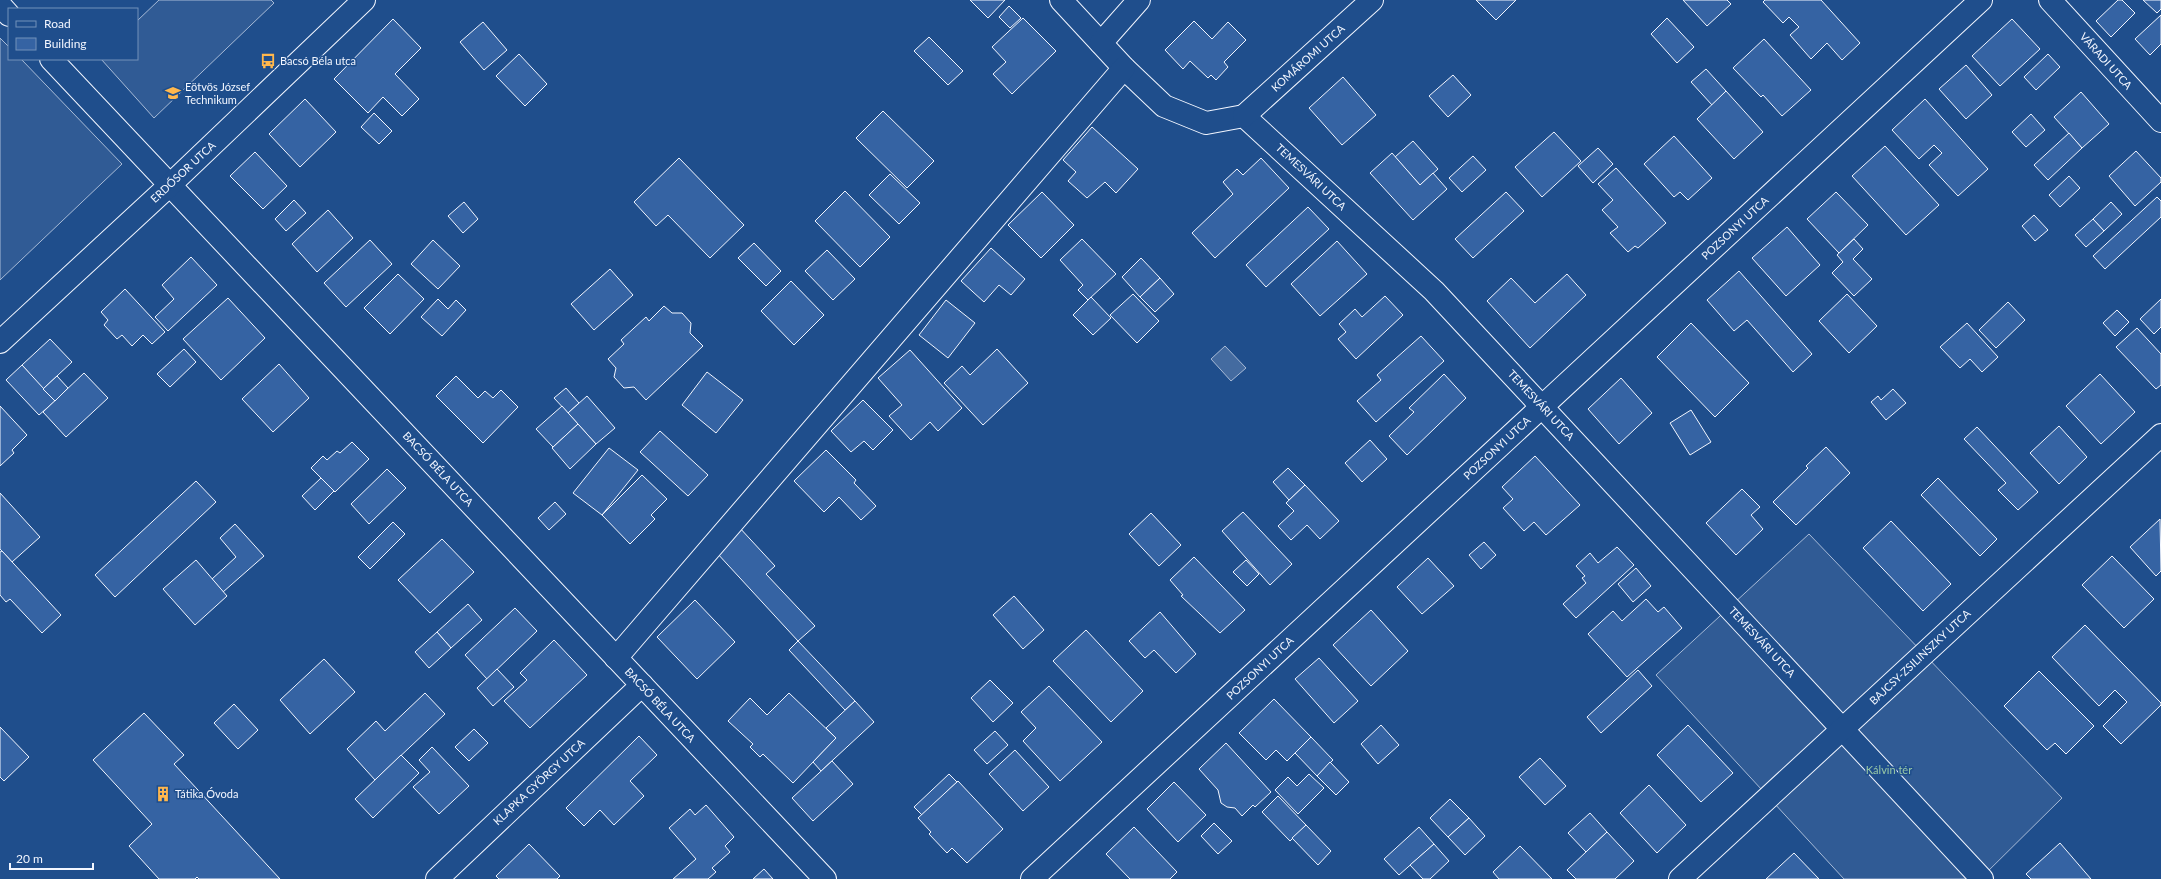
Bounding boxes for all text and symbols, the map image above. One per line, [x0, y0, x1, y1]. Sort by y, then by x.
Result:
legend [8, 8, 138, 60]
text: Road [44, 16, 71, 31]
street label: KOMÁROMI UTCA [1268, 21, 1347, 94]
street label: VÁRADI UTCA [2077, 30, 2136, 92]
text: Building [44, 36, 87, 51]
bus stop icon: Bacsó Béla utca [259, 52, 277, 70]
place label: Bacsó Béla utca [280, 54, 356, 67]
place label: Eötvös József Technikum [185, 80, 250, 106]
school or university icon: Eötvös József Technikum [164, 84, 182, 102]
street label: ERDŐSOR UTCA [148, 138, 218, 205]
street label: TEMESVÁRI UTCA [1274, 141, 1350, 213]
street label: POZSONYI UTCA [1698, 193, 1771, 262]
street label: TEMESVÁRI UTCA [1505, 367, 1578, 443]
street label: POZSONYI UTCA [1460, 413, 1533, 482]
street label: BACSÓ BÉLA UTCA [400, 429, 477, 509]
street label: TEMESVÁRI UTCA [1726, 604, 1799, 680]
street label: BAJCSY-ZSILINSZKY UTCA [1866, 606, 1973, 707]
street label: POZSONYI UTCA [1223, 633, 1296, 702]
street label: BACSÓ BÉLA UTCA [622, 665, 699, 745]
street label: KLAPKA GYÖRGY UTCA [490, 736, 587, 827]
park label: Kálvin tér [1866, 763, 1912, 776]
building icon: Tátika Óvoda [154, 785, 172, 803]
place label: Tátika Óvoda [175, 787, 238, 800]
scale bar [10, 845, 93, 871]
text: 20 m [16, 851, 43, 866]

